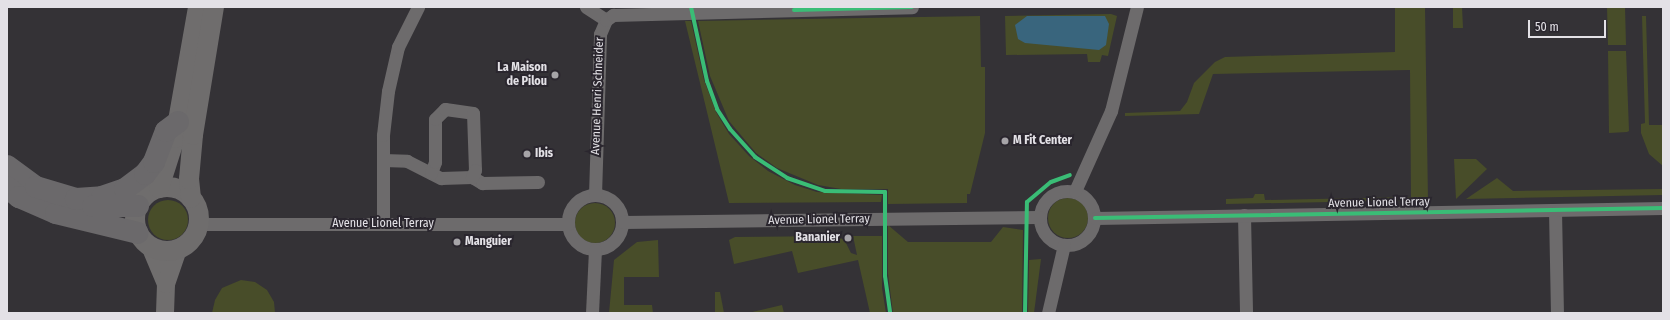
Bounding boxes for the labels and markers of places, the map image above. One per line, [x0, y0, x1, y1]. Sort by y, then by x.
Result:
place label: La Maison de Pilou [497, 61, 547, 89]
marker: La Maison de Pilou [550, 70, 560, 80]
place label: M Fit Center [1013, 134, 1072, 148]
marker: M Fit Center [1000, 136, 1010, 146]
place label: Ibis [535, 147, 553, 161]
marker: Ibis [522, 149, 532, 159]
place label: Bananier [795, 231, 840, 245]
marker: Bananier [843, 233, 853, 243]
place label: Manguier [465, 235, 512, 249]
marker: Manguier [452, 237, 462, 247]

